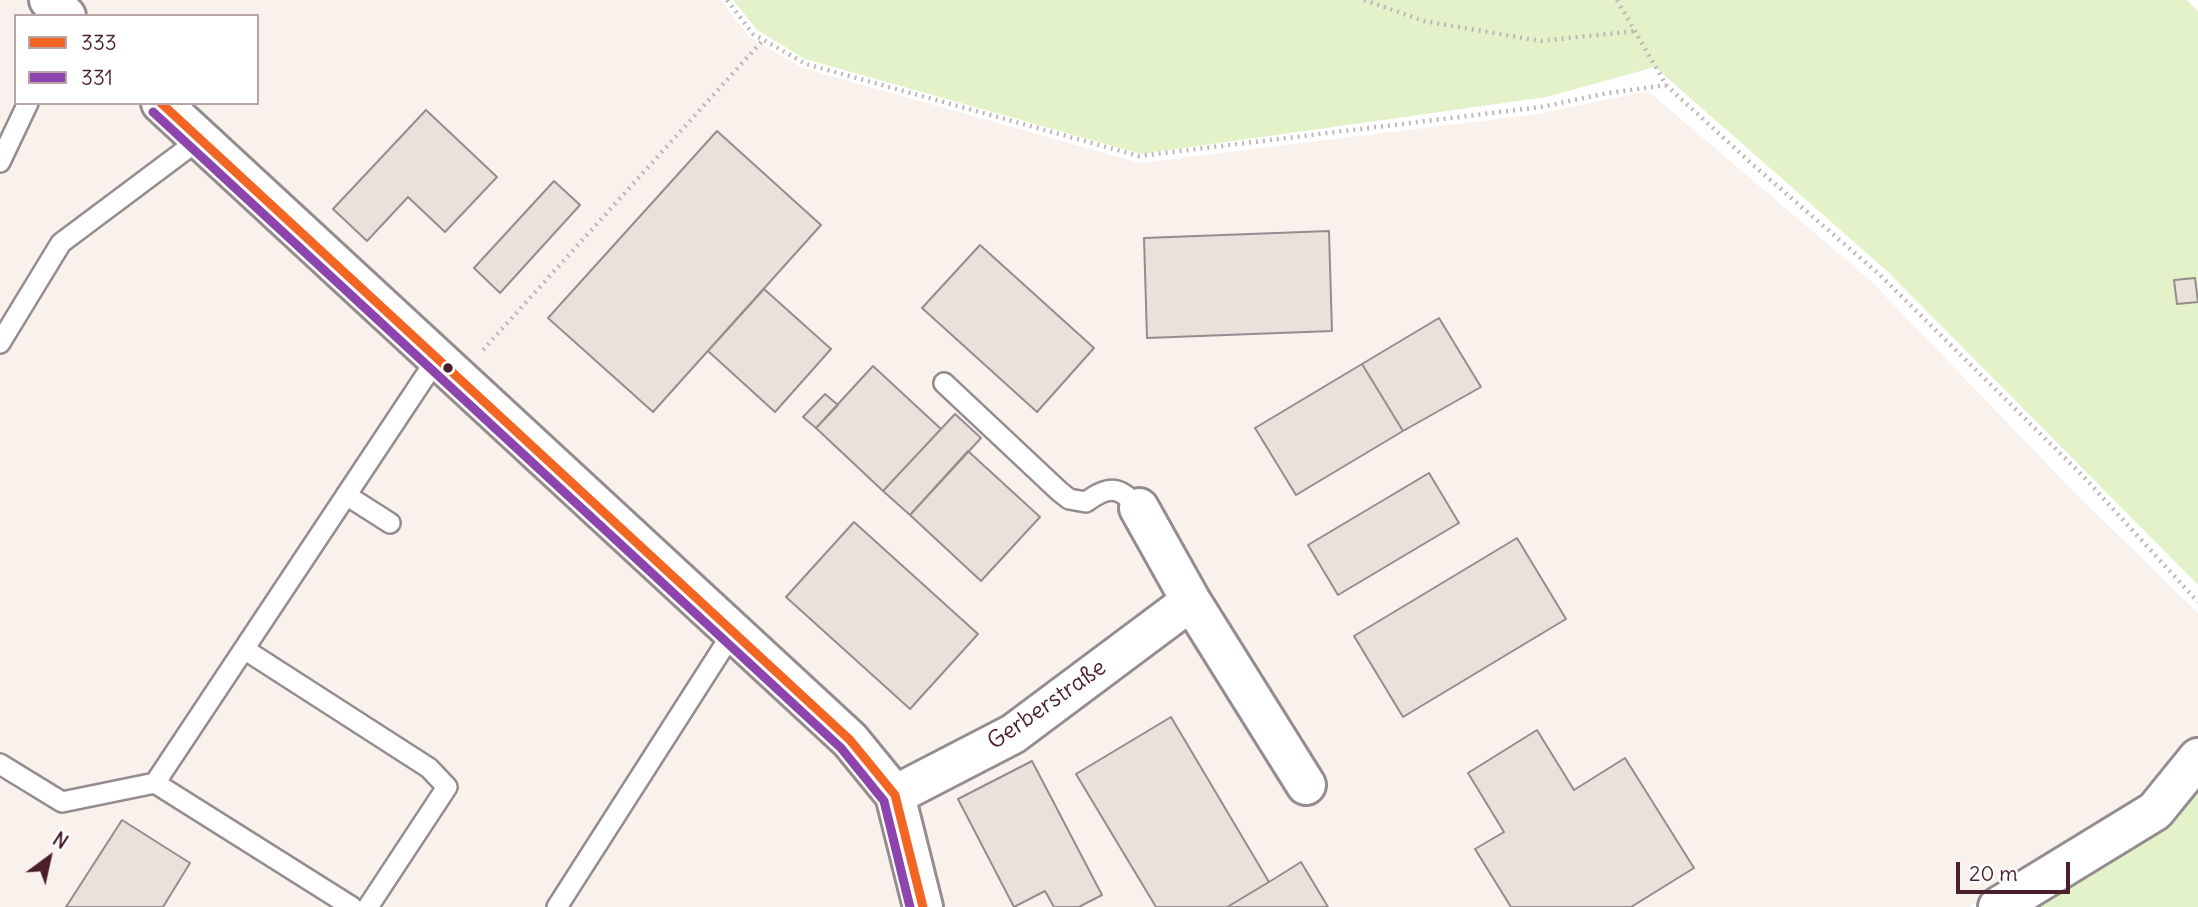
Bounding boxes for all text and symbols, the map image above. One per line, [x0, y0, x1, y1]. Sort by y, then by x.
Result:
legend [14, 14, 259, 105]
text: 333 [81, 29, 117, 56]
text: 331 [81, 64, 113, 91]
unlabelled marker [441, 361, 455, 375]
street label: Gerberstraße [982, 654, 1112, 756]
north arrow [14, 823, 84, 893]
text: N [48, 827, 72, 854]
scale bar [1960, 848, 2074, 892]
text: 20 m [1969, 860, 2018, 887]

